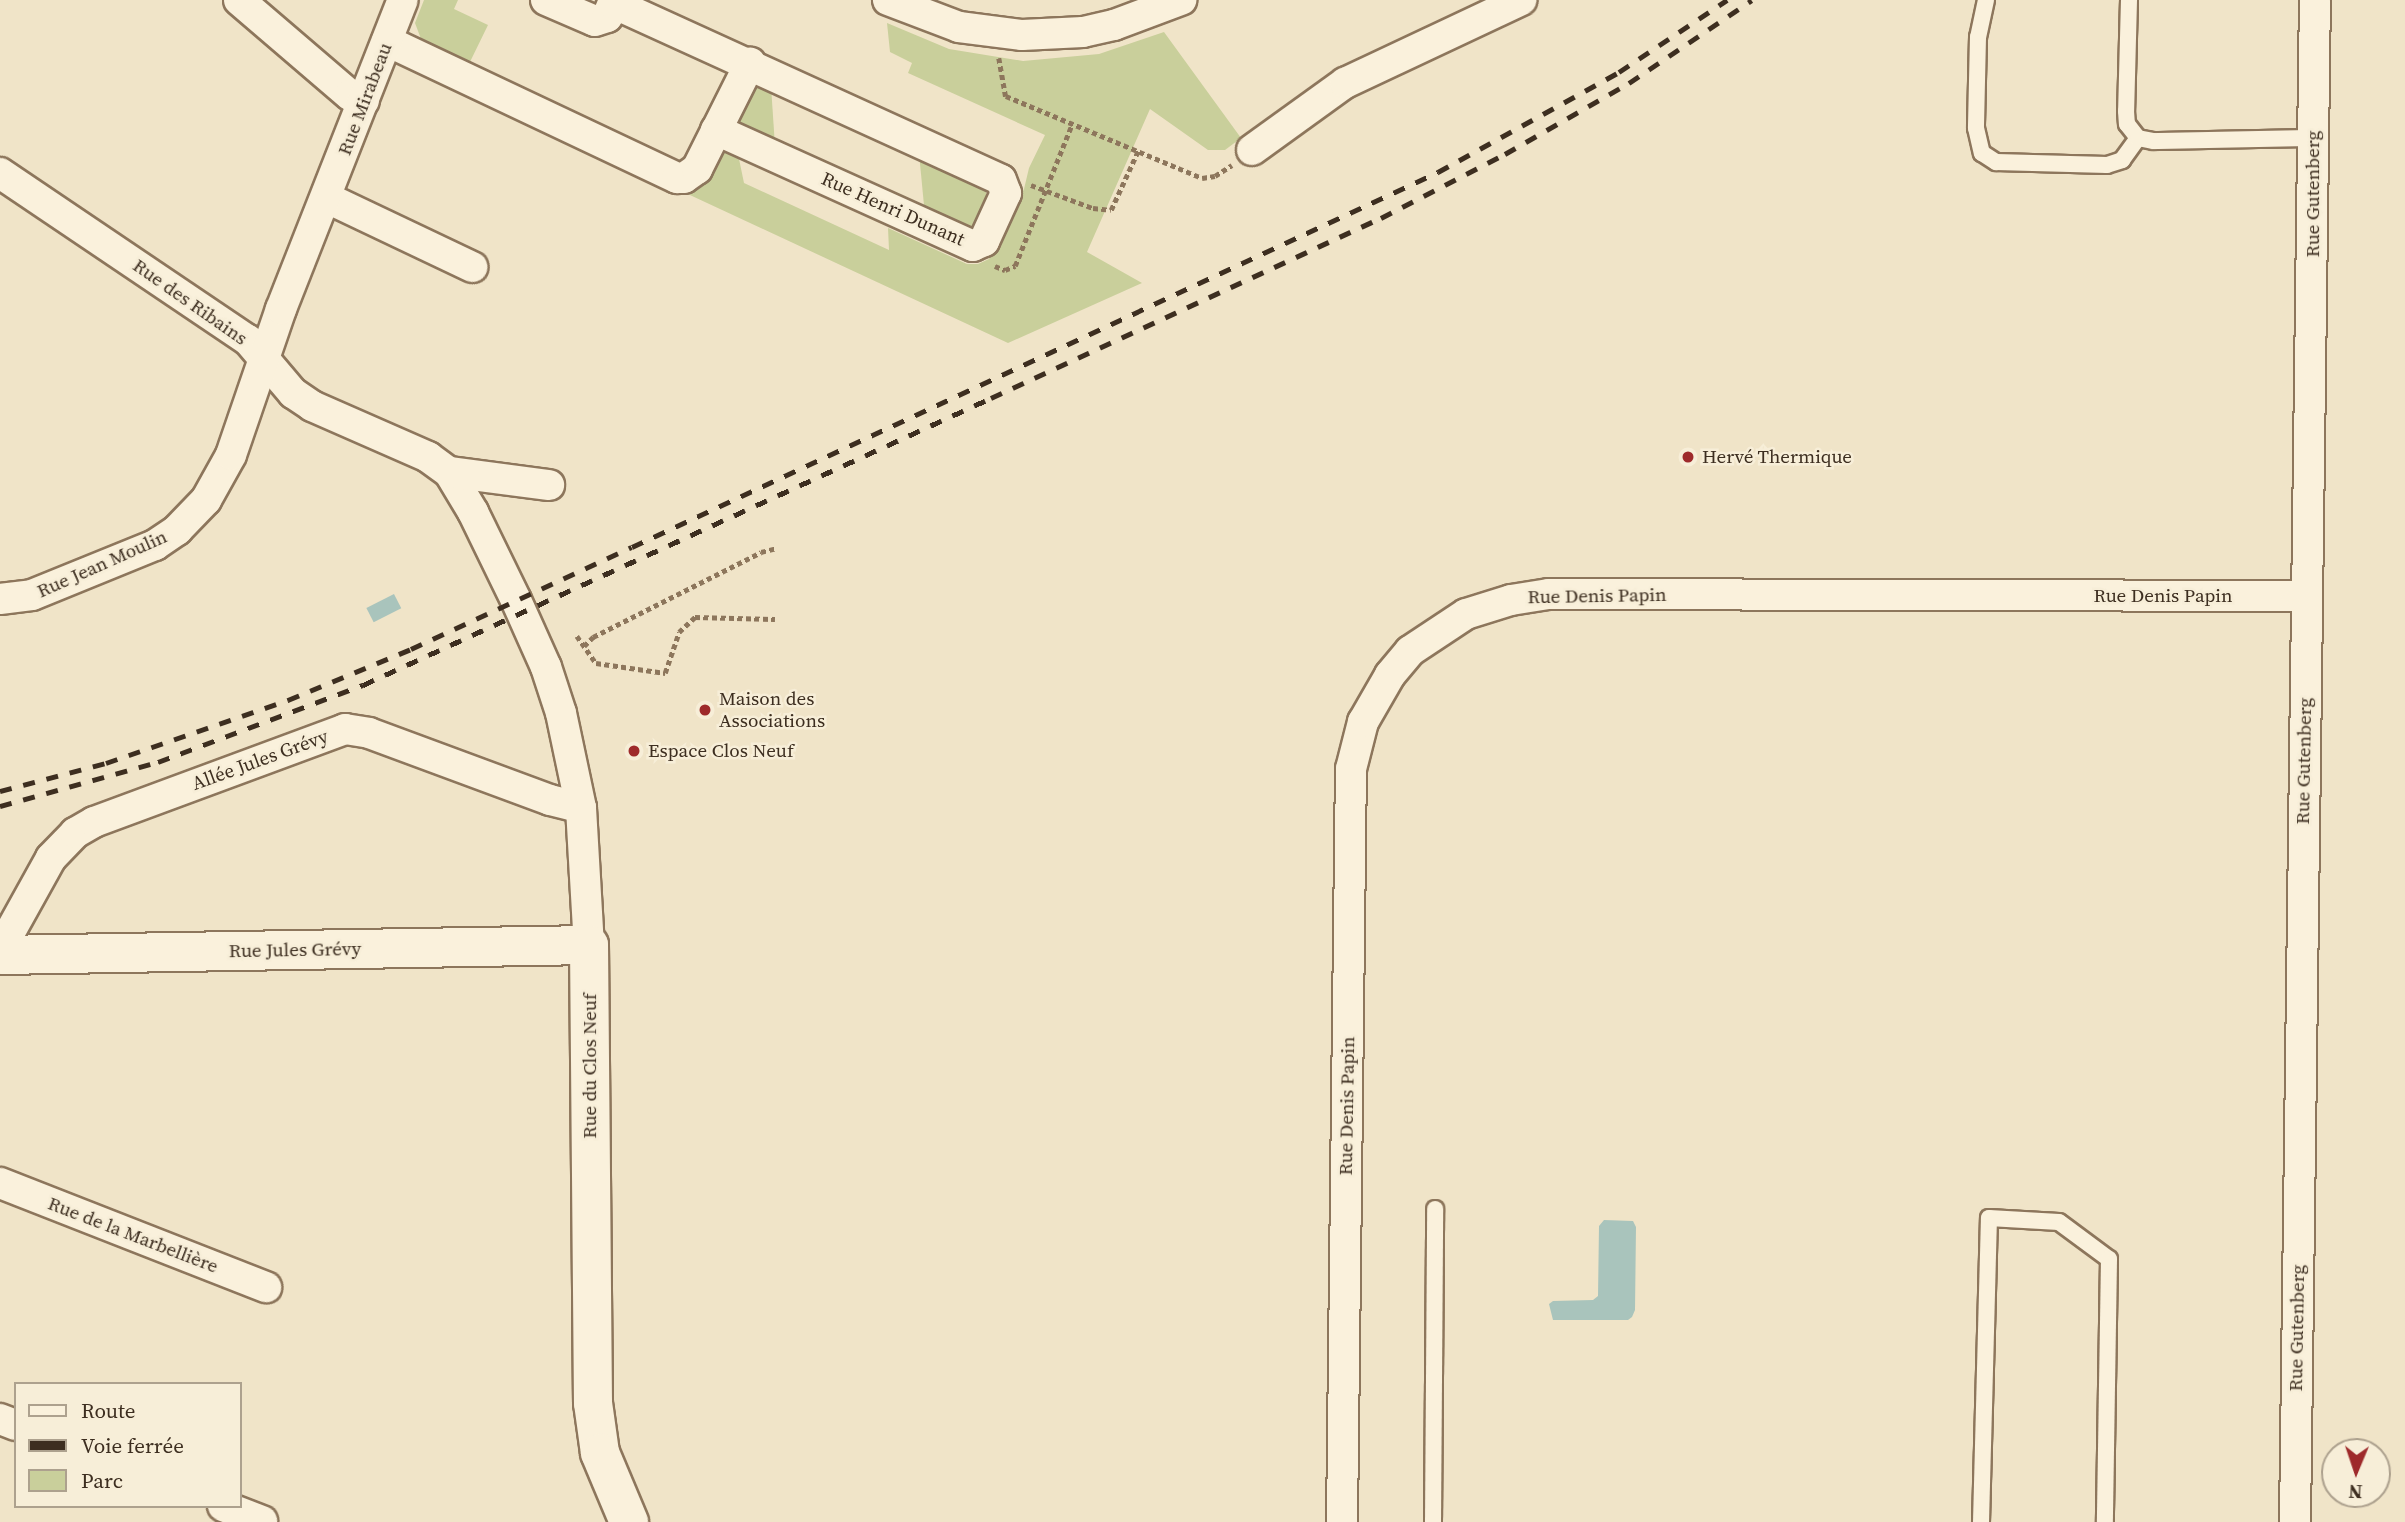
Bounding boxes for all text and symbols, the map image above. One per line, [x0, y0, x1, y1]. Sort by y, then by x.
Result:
street label: Rue Mirabeau [333, 40, 397, 158]
street label: Rue Gutenberg [2302, 131, 2324, 257]
street label: Rue Henri Dunant [818, 167, 968, 251]
street label: Rue des Ribains [128, 254, 252, 350]
place label: Hervé Thermique [1702, 446, 1852, 468]
marker: Hervé Thermique [1680, 449, 1696, 465]
street label: Rue Jean Moulin [33, 525, 171, 603]
street label: Rue Denis Papin [1527, 583, 1667, 609]
street label: Rue Denis Papin [2094, 585, 2232, 607]
place label: Maison des Associations [719, 688, 825, 732]
street label: Rue Gutenberg [2291, 697, 2317, 825]
marker: Maison des Associations [697, 702, 713, 718]
street label: Allée Jules Grévy [189, 725, 331, 795]
place label: Espace Clos Neuf [648, 740, 794, 762]
marker: Espace Clos Neuf [626, 743, 642, 759]
street label: Rue Jules Grévy [229, 937, 361, 963]
street label: Rue du Clos Neuf [579, 993, 601, 1139]
street label: Rue Denis Papin [1334, 1036, 1360, 1176]
street label: Rue de la Marbellière [45, 1192, 221, 1278]
street label: Rue Gutenberg [2284, 1264, 2310, 1392]
legend [14, 1382, 242, 1508]
text: Route [81, 1396, 136, 1425]
text: Voie ferrée [81, 1431, 184, 1460]
north arrow [2321, 1438, 2391, 1508]
text: Parc [81, 1466, 123, 1495]
text: N [2348, 1479, 2363, 1505]

